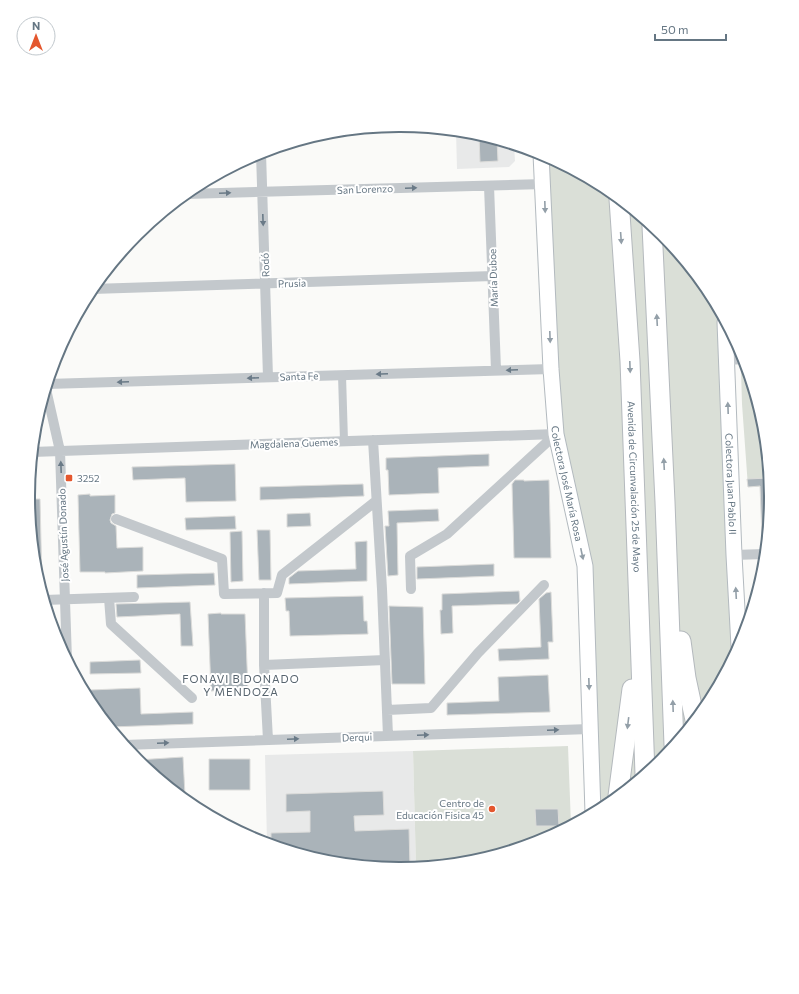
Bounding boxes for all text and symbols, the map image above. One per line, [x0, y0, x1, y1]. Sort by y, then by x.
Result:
north arrow [16, 16, 56, 56]
scale bar [655, 16, 726, 42]
text: N [32, 19, 40, 32]
text: 50 m [661, 22, 689, 36]
street label: San Lorenzo [337, 182, 393, 196]
one-way arrow [405, 185, 418, 191]
one-way arrow [219, 190, 232, 196]
one-way arrow [541, 201, 548, 213]
one-way arrow [260, 214, 267, 226]
one-way arrow [618, 231, 625, 244]
street label: María Duboe [486, 249, 500, 307]
street label: Rodó [259, 253, 271, 277]
street label: Prusia [278, 277, 306, 289]
one-way arrow [654, 313, 660, 326]
one-way arrow [547, 331, 553, 344]
one-way arrow [627, 361, 633, 374]
one-way arrow [505, 367, 518, 373]
street label: Santa Fe [279, 369, 319, 383]
one-way arrow [375, 371, 388, 377]
one-way arrow [246, 375, 259, 381]
one-way arrow [116, 379, 129, 385]
street label: Avenida de Circunvalación 25 de Mayo [625, 401, 644, 572]
one-way arrow [725, 401, 731, 414]
street label: Colectora José María Rosa [549, 425, 585, 542]
street label: Colectora Juan Pablo II [723, 433, 739, 535]
street label: Magdalena Guemes [250, 435, 339, 451]
one-way arrow [660, 457, 667, 470]
one-way arrow [58, 460, 64, 473]
place label: 3252 [77, 472, 100, 484]
marker: 3252 [64, 473, 74, 483]
street label: José Agustín Donado [55, 488, 71, 582]
one-way arrow [580, 548, 586, 560]
one-way arrow [733, 586, 739, 599]
district label: FONAVI B DONADO Y MENDOZA [182, 672, 300, 698]
one-way arrow [586, 678, 592, 691]
one-way arrow [669, 700, 676, 712]
one-way arrow [625, 716, 631, 729]
one-way arrow [547, 727, 560, 733]
street label: Derqui [342, 730, 372, 744]
one-way arrow [417, 731, 429, 738]
one-way arrow [287, 736, 300, 742]
one-way arrow [157, 740, 169, 747]
place label: Centro de Educación Fisica 45 [396, 797, 484, 821]
marker: Centro de Educación Fisica 45 [487, 804, 497, 814]

